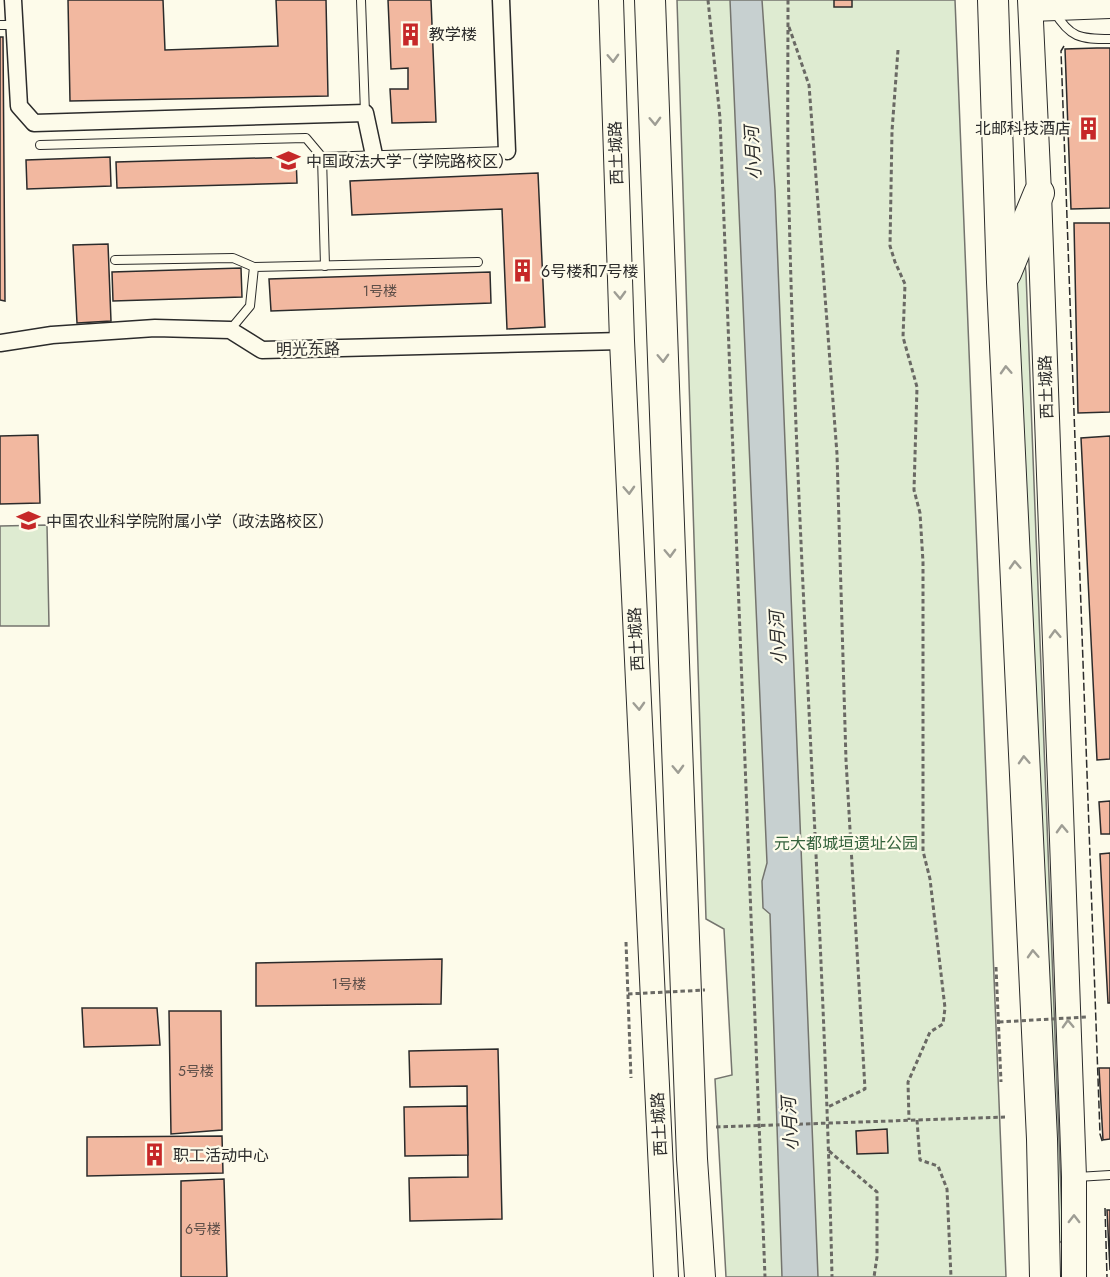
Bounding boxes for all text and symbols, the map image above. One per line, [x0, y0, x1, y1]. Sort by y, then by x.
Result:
building icon: 教学楼 [398, 21, 424, 47]
place label: 教学楼 [429, 23, 477, 46]
one-way arrow [607, 54, 619, 63]
building icon: 北邮科技酒店 [1076, 115, 1102, 141]
one-way arrow [648, 117, 661, 126]
place label: 北邮科技酒店 [975, 117, 1071, 140]
street label: 西土城路 [603, 121, 629, 185]
water label: 小月河 [738, 122, 767, 181]
school or university icon: 中国政法大学（学院路校区） [275, 148, 301, 174]
place label: 中国政法大学（学院路校区） [306, 150, 514, 173]
building icon: 6号楼和7号楼 [510, 258, 536, 284]
place label: 6号楼和7号楼 [541, 260, 639, 283]
house number: 1号楼 [363, 281, 397, 301]
one-way arrow [614, 291, 627, 300]
street label: 明光东路 [276, 337, 340, 361]
one-way arrow [657, 354, 670, 363]
street label: 西土城路 [1033, 355, 1059, 419]
one-way arrow [1000, 365, 1013, 374]
one-way arrow [622, 486, 635, 495]
school or university icon: 中国农业科学院附属小学（政法路校区） [15, 508, 41, 534]
place label: 中国农业科学院附属小学（政法路校区） [46, 510, 334, 533]
one-way arrow [664, 549, 677, 558]
one-way arrow [1009, 560, 1022, 569]
street label: 西土城路 [623, 606, 649, 672]
water label: 小月河 [763, 607, 792, 666]
one-way arrow [1048, 629, 1061, 638]
one-way arrow [632, 701, 645, 710]
one-way arrow [1018, 755, 1031, 764]
one-way arrow [672, 765, 684, 774]
one-way arrow [1055, 824, 1068, 833]
park label: 元大都城垣遗址公园 [774, 832, 918, 855]
one-way arrow [1027, 950, 1039, 959]
house number: 1号楼 [332, 974, 366, 994]
one-way arrow [1062, 1019, 1075, 1028]
house number: 5号楼 [178, 1061, 214, 1081]
street label: 西土城路 [646, 1091, 672, 1157]
water label: 小月河 [775, 1093, 804, 1152]
building icon: 职工活动中心 [142, 1142, 168, 1168]
place label: 职工活动中心 [173, 1144, 269, 1167]
one-way arrow [1068, 1214, 1080, 1223]
house number: 6号楼 [185, 1219, 221, 1239]

